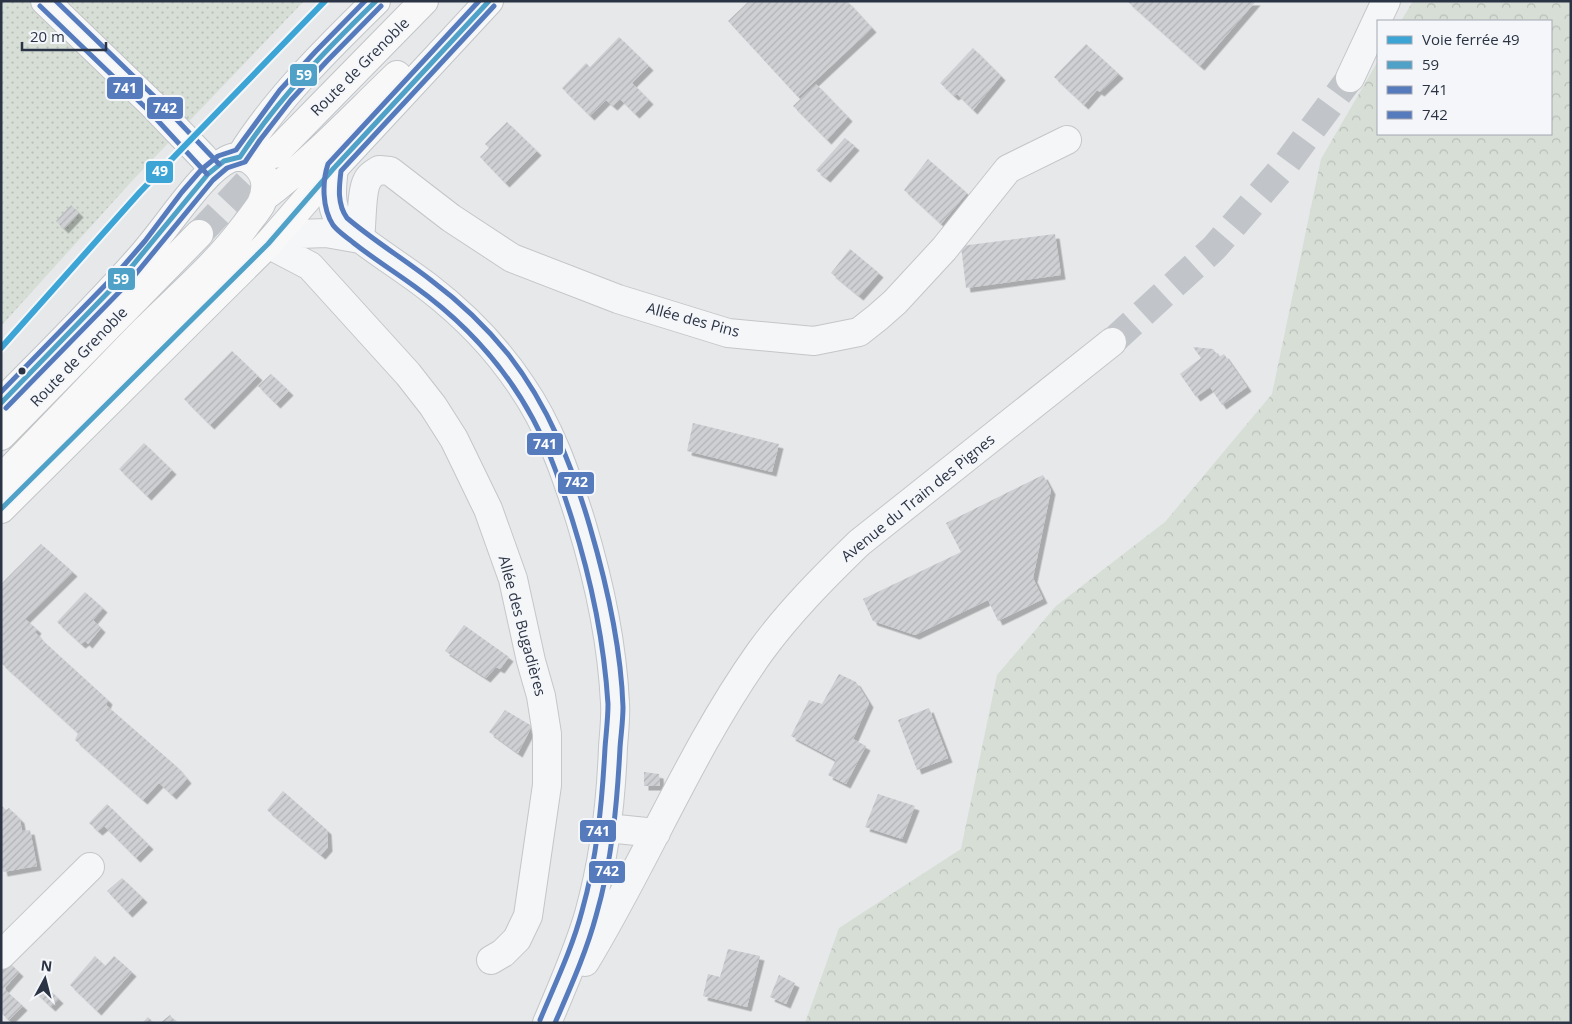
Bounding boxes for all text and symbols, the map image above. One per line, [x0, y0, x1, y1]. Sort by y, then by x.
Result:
street label: Route de Grenoble [306, 13, 413, 120]
scale bar [22, 20, 106, 52]
legend [1377, 20, 1552, 135]
text: 20 m [30, 26, 65, 46]
text: Voie ferrée 49 [1422, 29, 1520, 49]
text: 59 [1422, 54, 1439, 74]
line badge: 59 [289, 63, 318, 87]
text: 59 [296, 65, 312, 84]
line badge: 741 [106, 76, 144, 100]
text: 741 [113, 78, 137, 97]
text: 741 [1422, 79, 1448, 99]
line badge: 742 [146, 96, 184, 120]
text: 742 [153, 98, 177, 117]
text: 742 [1422, 104, 1448, 124]
line badge: 49 [145, 160, 174, 184]
text: 49 [152, 161, 168, 180]
line badge: 59 [107, 267, 136, 291]
text: 59 [113, 269, 129, 288]
street label: Allée des Pins [644, 297, 742, 341]
street label: Route de Grenoble [25, 302, 131, 411]
unlabelled marker [17, 366, 27, 376]
street label: Avenue du Train des Pignes [836, 429, 998, 566]
line badge: 741 [526, 432, 564, 456]
text: 741 [533, 434, 557, 453]
line badge: 742 [557, 471, 595, 495]
text: 742 [564, 472, 588, 491]
street label: Allée des Bugadières [495, 553, 551, 698]
line badge: 741 [579, 819, 617, 843]
text: 741 [586, 821, 610, 840]
line badge: 742 [588, 860, 626, 884]
text: 742 [595, 861, 619, 880]
north arrow [20, 954, 70, 1004]
text: N [40, 955, 53, 976]

